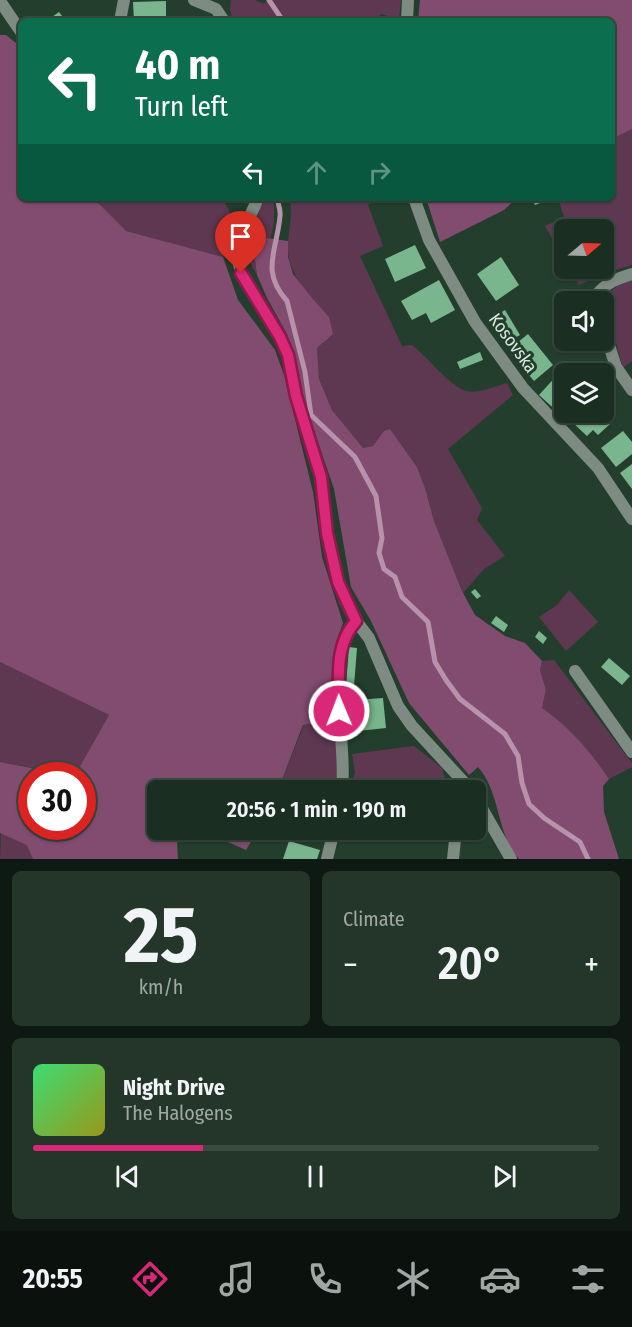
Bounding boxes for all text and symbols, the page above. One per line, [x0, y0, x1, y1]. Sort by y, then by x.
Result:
text: 40 m [135, 40, 220, 90]
icon: left [36, 42, 114, 120]
text: Turn left [135, 91, 228, 123]
icon: left [237, 156, 270, 189]
icon: ahead [300, 156, 333, 189]
icon: right [363, 156, 396, 189]
pin [215, 211, 266, 273]
north arrow [554, 219, 614, 279]
map controls [554, 219, 614, 423]
icon: arrive [224, 220, 257, 253]
button: sound [554, 291, 614, 351]
street label: Kosovska [484, 309, 542, 377]
button: layers [554, 363, 614, 423]
position arrow [307, 679, 371, 743]
speed limit sign: 30 [18, 762, 96, 840]
text: 20:56 · 1 min · 190 m [227, 796, 406, 823]
text: 25 [124, 889, 198, 983]
text: Climate [343, 907, 405, 931]
text: 20° [438, 937, 504, 991]
text: − [343, 945, 358, 985]
text: + [584, 945, 599, 985]
text: km/h [139, 975, 183, 999]
text: Night Drive [123, 1074, 225, 1101]
text: The Halogens [123, 1101, 233, 1125]
icon: previous [111, 1160, 144, 1193]
icon: pause [299, 1160, 332, 1193]
icon: next [488, 1160, 521, 1193]
icon: directions [129, 1258, 171, 1300]
icon: music [216, 1258, 258, 1300]
icon: phone [304, 1258, 346, 1300]
icon: climate [392, 1258, 434, 1300]
icon: car [479, 1258, 521, 1300]
icon: filters [567, 1258, 609, 1300]
text: 20:55 [23, 1263, 83, 1295]

